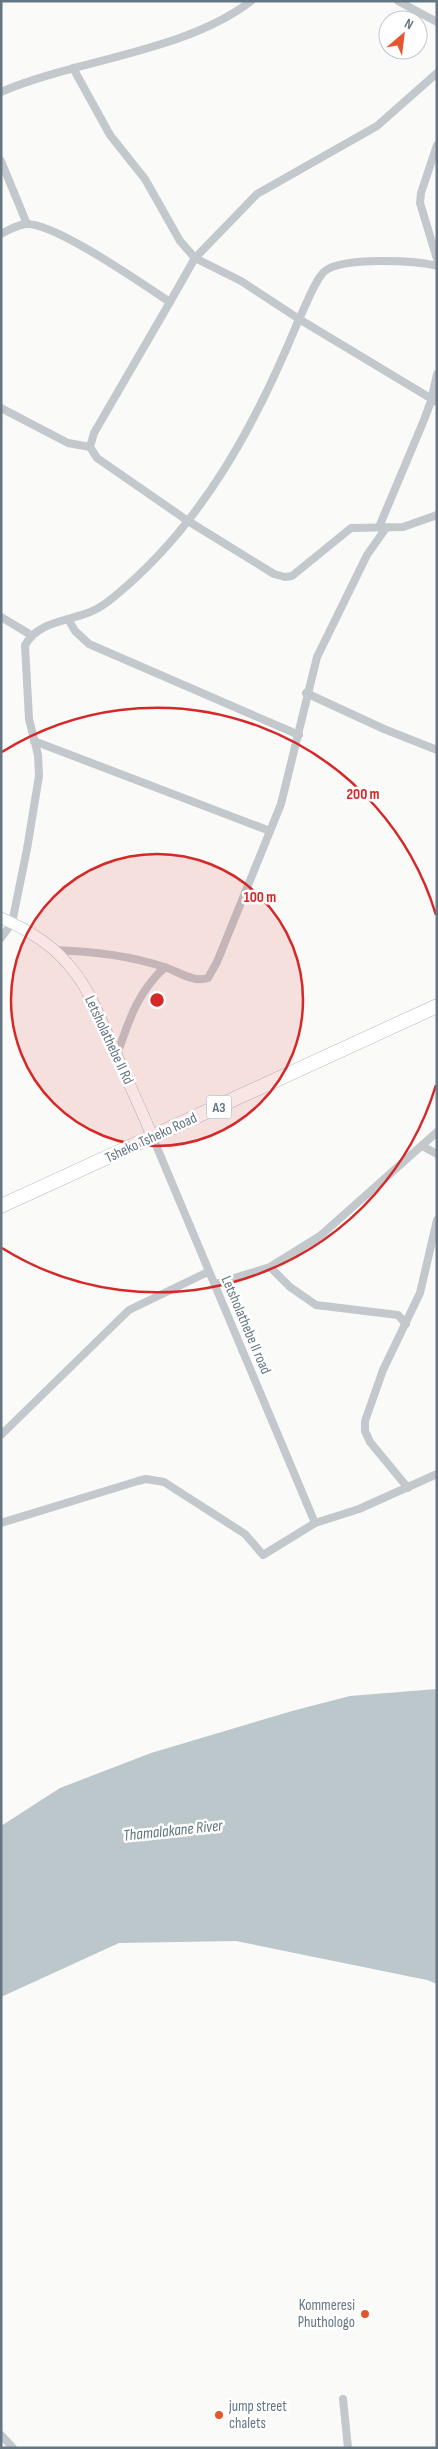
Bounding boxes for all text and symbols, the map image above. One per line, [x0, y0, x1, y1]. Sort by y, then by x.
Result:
north arrow [378, 10, 428, 60]
text: N [402, 15, 416, 33]
text: 200 m [346, 785, 380, 804]
text: 100 m [244, 888, 276, 907]
centre of rings [148, 991, 166, 1009]
street label: Letsholathebe II Rd [80, 993, 138, 1087]
road number: A3 [206, 1096, 232, 1118]
street label: Tsheko Tsheko Road [102, 1108, 200, 1168]
street label: Letsholathebe II road [217, 1273, 275, 1377]
water label: Thamalakane River [122, 1816, 224, 1846]
place label: Kommeresi Phuthologo [298, 2296, 355, 2332]
marker: Kommeresi Phuthologo [359, 2308, 371, 2320]
place label: jump street chalets [228, 2397, 287, 2433]
marker: jump street chalets [213, 2409, 225, 2421]

